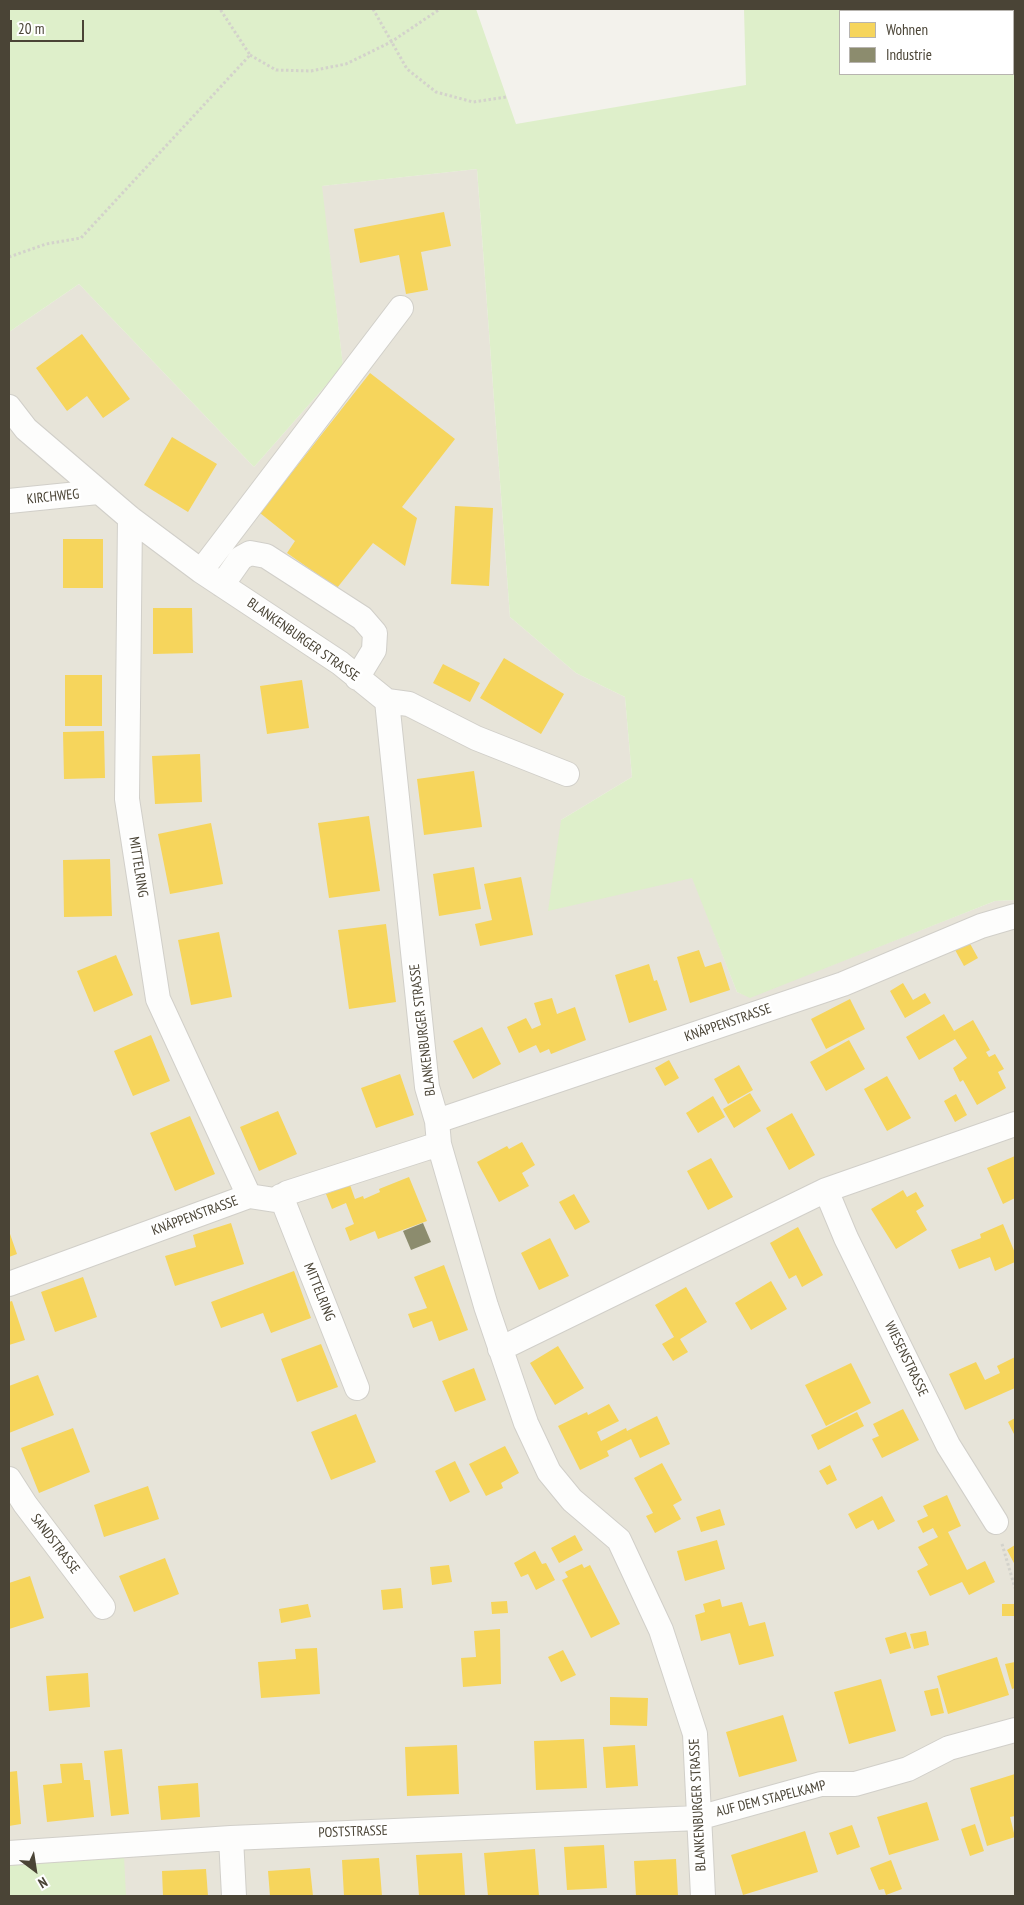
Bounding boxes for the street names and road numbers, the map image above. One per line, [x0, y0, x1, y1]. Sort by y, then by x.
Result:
street label: KIRCHWEG [26, 486, 80, 508]
street label: BLANKENBURGER STRASSE [244, 595, 362, 685]
street label: MITTELRING [125, 835, 151, 899]
street label: BLANKENBURGER STRASSE [407, 963, 439, 1097]
street label: KNÄPPENSTRASSE [682, 1000, 774, 1046]
street label: KNÄPPENSTRASSE [150, 1193, 240, 1239]
street label: MITTELRING [300, 1260, 338, 1324]
street label: WIESENSTRASSE [881, 1319, 931, 1399]
street label: SANDSTRASSE [27, 1511, 83, 1577]
street label: BLANKENBURGER STRASSE [686, 1738, 710, 1872]
street label: AUF DEM STAPELKAMP [714, 1777, 828, 1821]
street label: POSTSTRASSE [318, 1822, 388, 1842]

